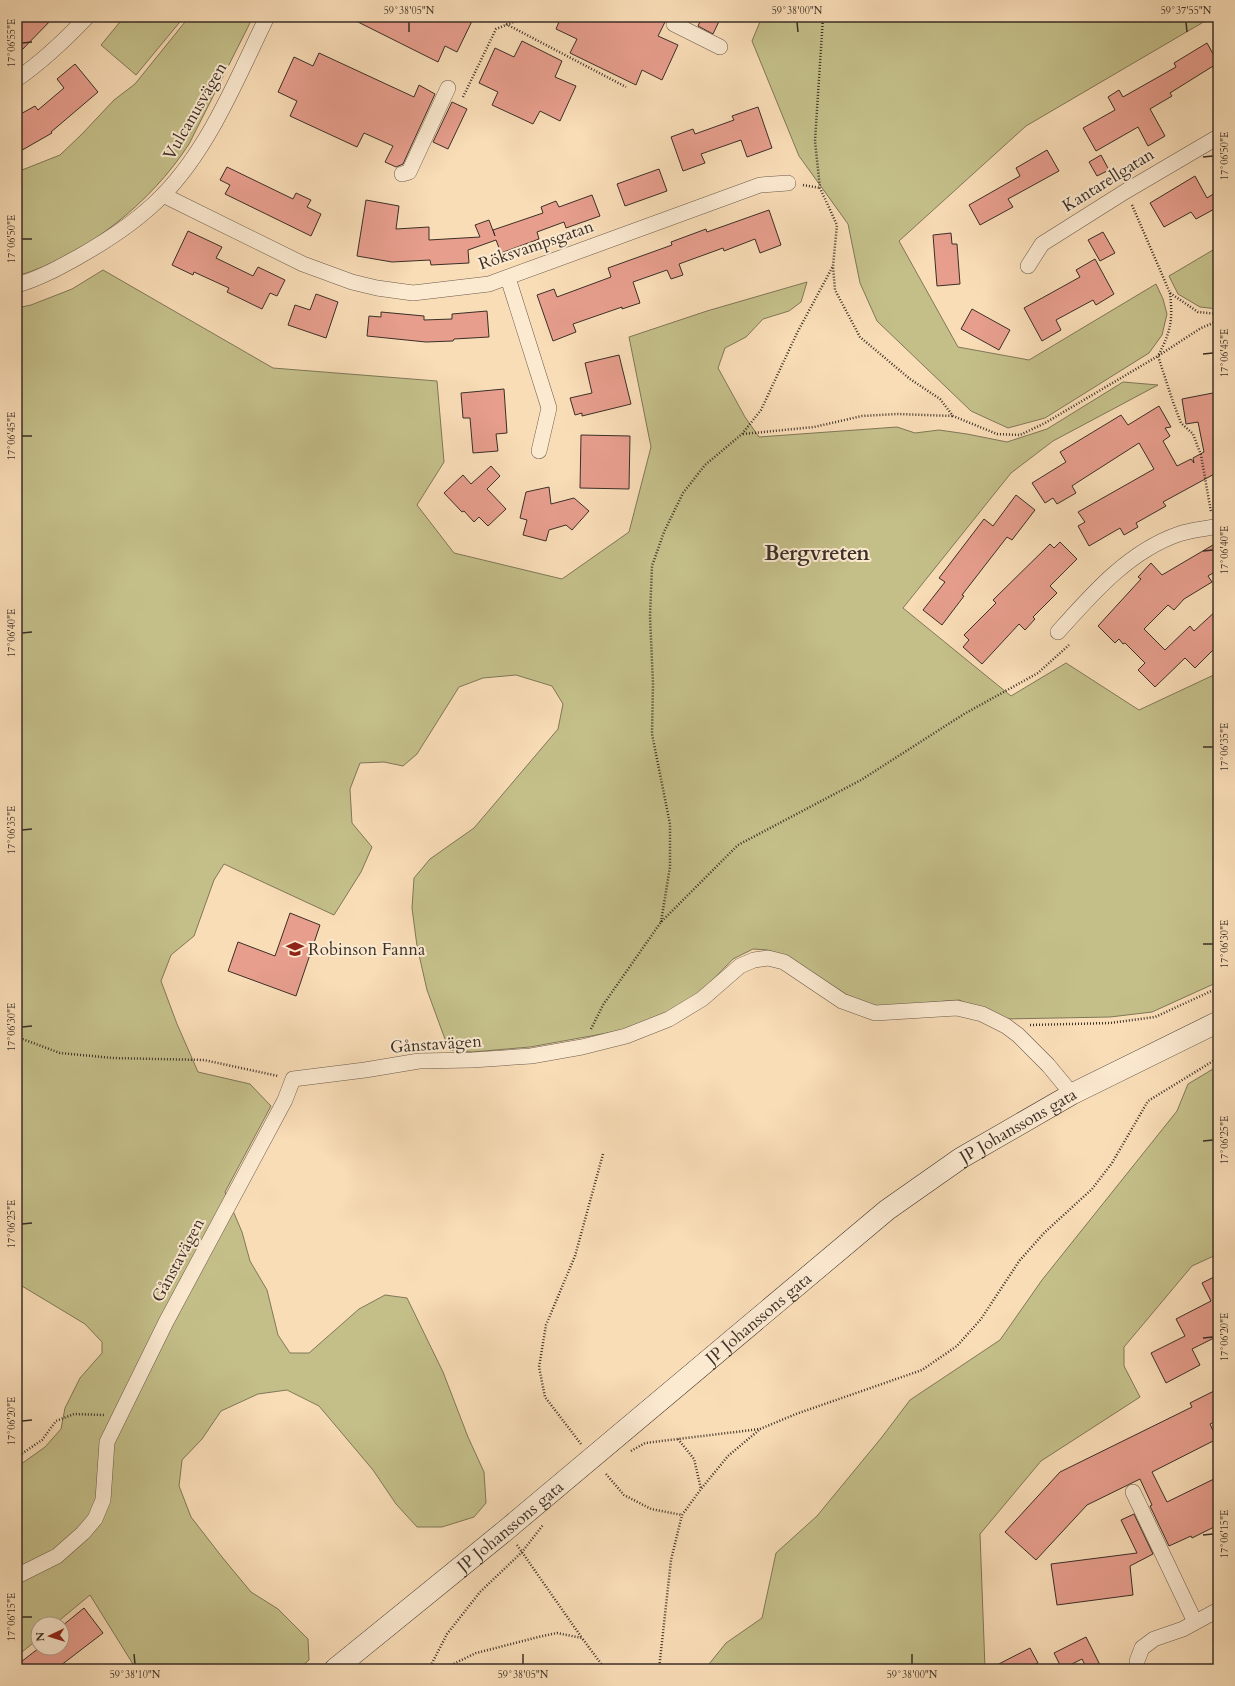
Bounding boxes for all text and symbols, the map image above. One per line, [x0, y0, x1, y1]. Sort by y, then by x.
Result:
text: 59°38'05"N [384, 4, 435, 18]
text: 59°38'00"N [772, 4, 823, 18]
text: 59°37'55"N [1161, 4, 1212, 18]
text: 17°06'55"E [5, 19, 19, 67]
street label: Vulcanusvägen [158, 58, 232, 164]
text: 17°06'50"E [1218, 132, 1232, 180]
street label: Kantarellgatan [1058, 142, 1159, 217]
street label: Röksvampsgatan [475, 214, 597, 275]
text: 17°06'50"E [5, 215, 19, 263]
text: 17°06'45"E [1218, 329, 1232, 377]
text: 17°06'45"E [5, 412, 19, 460]
text: 17°06'40"E [1218, 526, 1232, 574]
district label: Bergvreten [764, 539, 870, 568]
text: 17°06'40"E [5, 609, 19, 657]
text: 17°06'35"E [1218, 723, 1232, 771]
text: 17°06'35"E [5, 806, 19, 854]
text: 17°06'30"E [1218, 920, 1232, 968]
place label: Robinson Fanna [308, 938, 426, 961]
school or university icon: Robinson Fanna [285, 939, 305, 959]
text: 17°06'30"E [5, 1003, 19, 1051]
street label: Gånstavägen [389, 1029, 483, 1059]
street label: JP Johanssons gata [952, 1082, 1081, 1170]
text: 17°06'25"E [1218, 1116, 1232, 1164]
text: 17°06'25"E [5, 1200, 19, 1248]
street label: Gånstavägen [146, 1214, 210, 1306]
street label: JP Johanssons gata [698, 1266, 817, 1371]
text: 17°06'20"E [1218, 1313, 1232, 1361]
text: 17°06'20"E [5, 1397, 19, 1445]
street label: JP Johanssons gata [450, 1475, 569, 1579]
text: 17°06'15"E [1218, 1510, 1232, 1558]
text: 17°06'15"E [5, 1593, 19, 1641]
north arrow [30, 1616, 70, 1656]
text: N [33, 1631, 48, 1642]
text: 59°38'10"N [110, 1668, 161, 1682]
text: 59°38'05"N [498, 1668, 549, 1682]
text: 59°38'00"N [887, 1668, 938, 1682]

